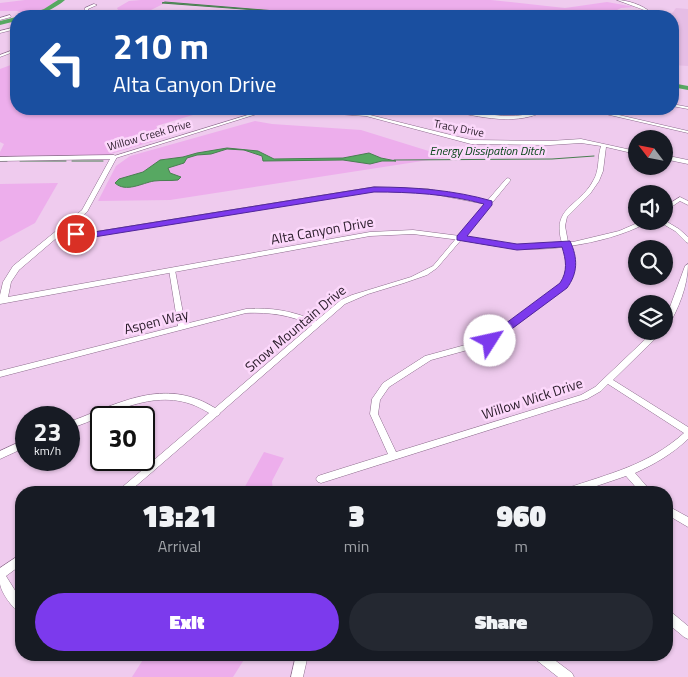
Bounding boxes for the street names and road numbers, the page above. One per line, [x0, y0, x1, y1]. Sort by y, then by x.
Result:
street label: Willow Creek Drive [105, 115, 193, 155]
street label: Tracy Drive [433, 115, 486, 141]
street label: Alta Canyon Drive [269, 211, 375, 249]
street label: Snow Mountain Drive [240, 279, 350, 377]
street label: Aspen Way [122, 303, 191, 339]
street label: Willow Wick Drive [479, 372, 585, 424]

